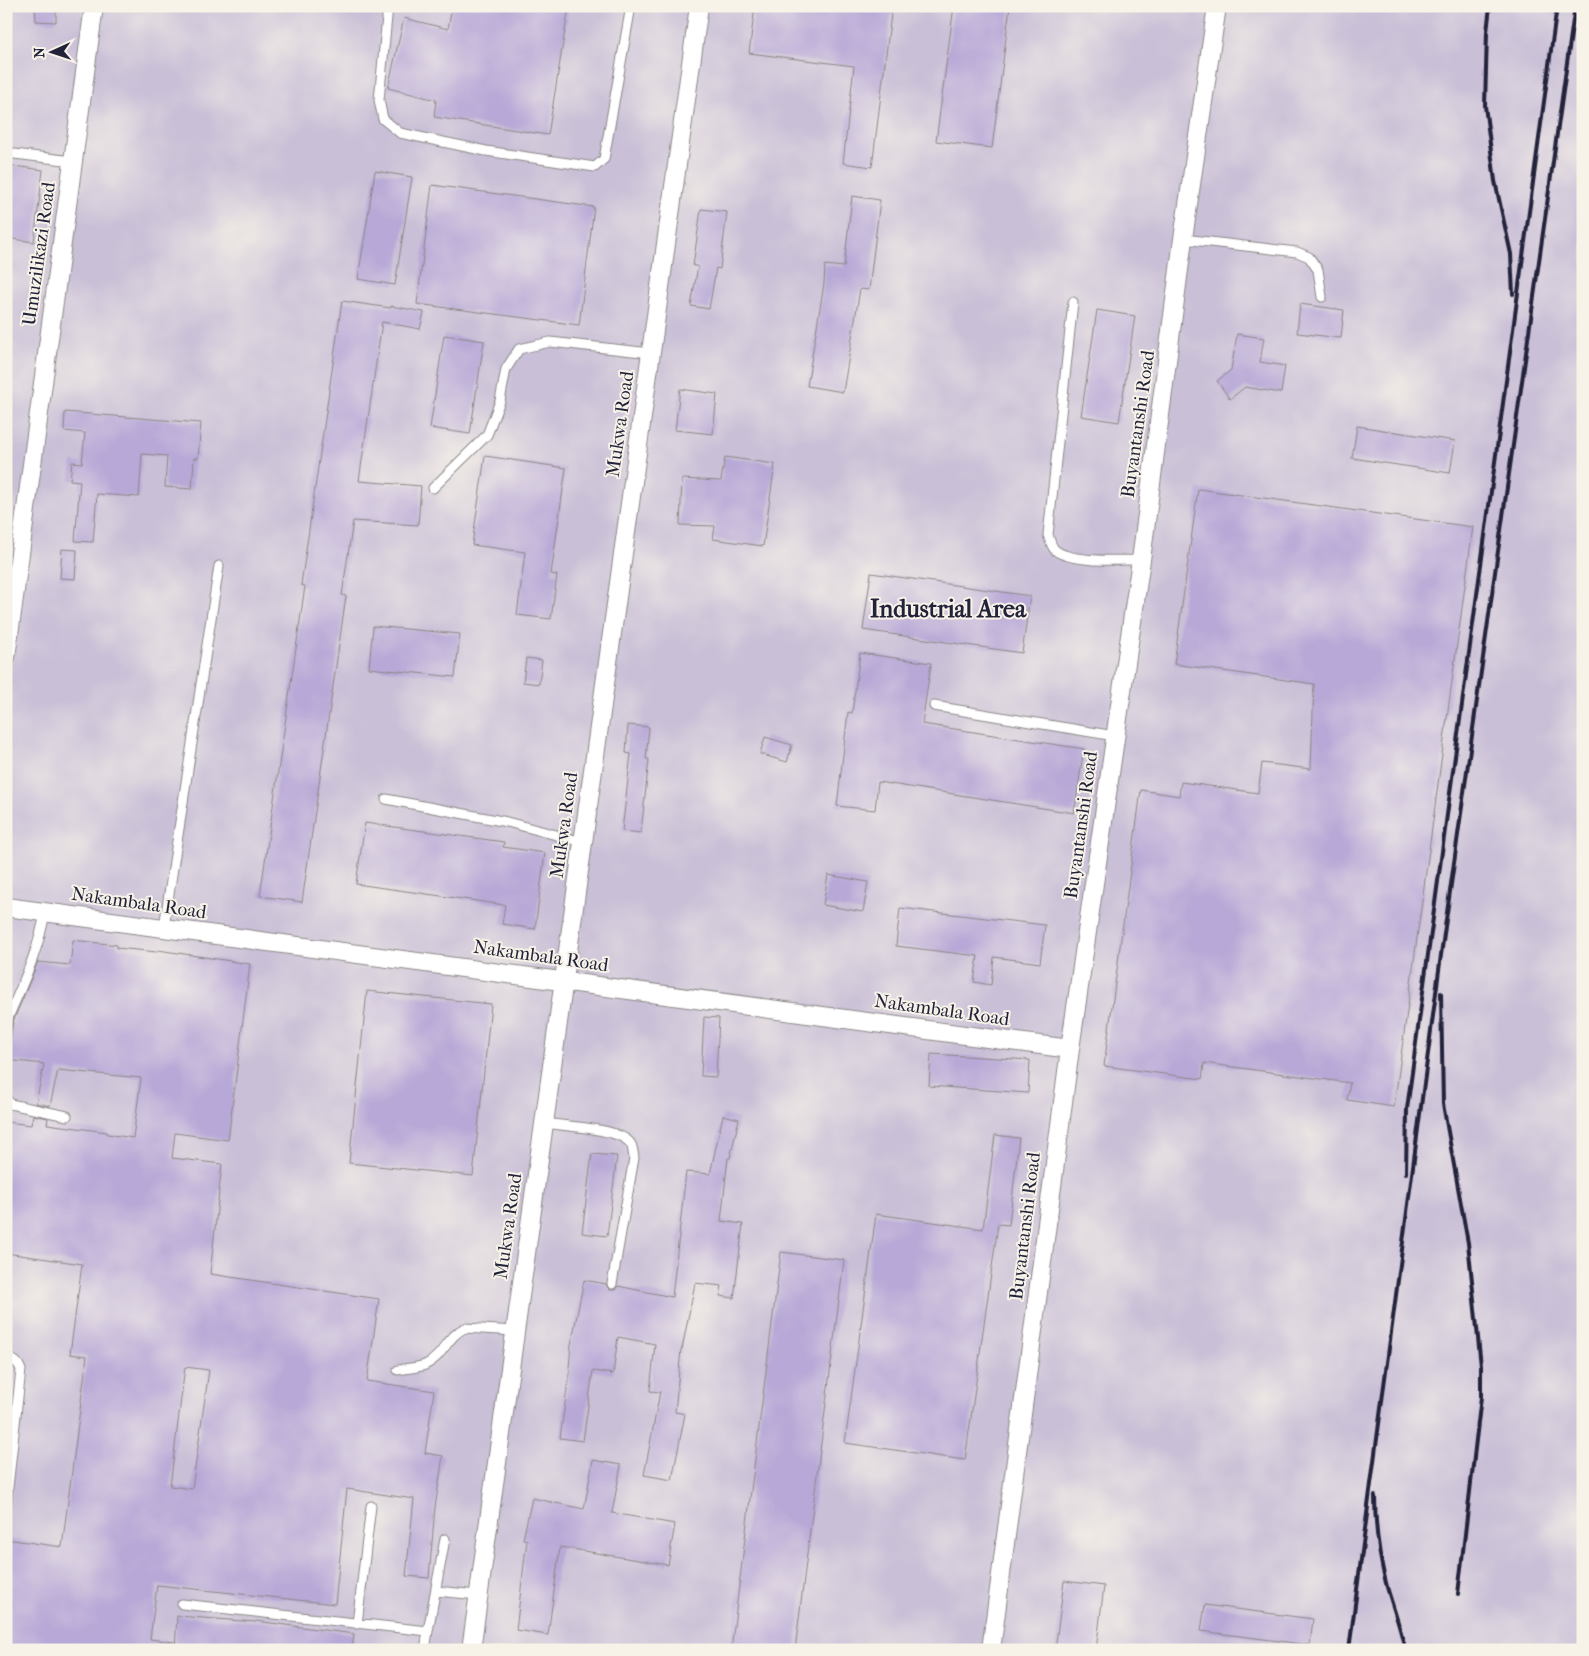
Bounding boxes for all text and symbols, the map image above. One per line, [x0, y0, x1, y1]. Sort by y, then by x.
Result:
north arrow [28, 28, 78, 78]
text: N [31, 47, 48, 58]
street label: Umuzilikazi Road [18, 180, 60, 327]
street label: Buyantanshi Road [1117, 348, 1159, 499]
street label: Mukwa Road [602, 369, 638, 478]
district label: Industrial Area [870, 595, 1027, 623]
street label: Buyantanshi Road [1060, 749, 1102, 900]
street label: Mukwa Road [546, 770, 582, 879]
street label: Nakambala Road [70, 883, 209, 923]
street label: Nakambala Road [472, 936, 611, 976]
street label: Nakambala Road [873, 990, 1012, 1030]
street label: Buyantanshi Road [1005, 1150, 1045, 1301]
street label: Mukwa Road [490, 1171, 526, 1280]

